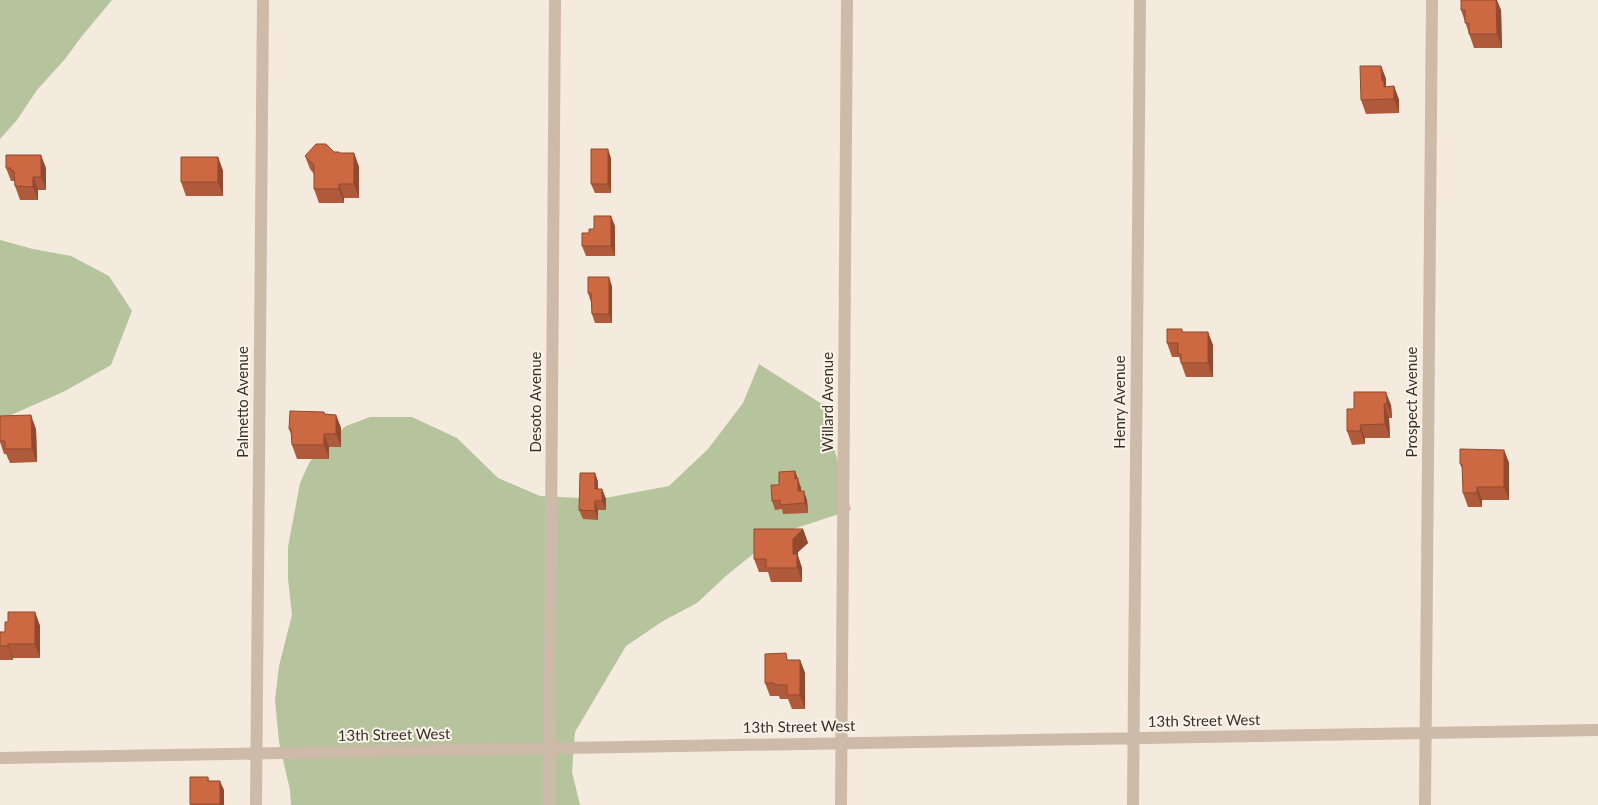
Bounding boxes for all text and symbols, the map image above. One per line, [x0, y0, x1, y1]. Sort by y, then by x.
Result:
street label: Palmetto Avenue [233, 346, 251, 458]
street label: Prospect Avenue [1402, 346, 1420, 457]
street label: Desoto Avenue [526, 351, 544, 452]
street label: Willard Avenue [818, 352, 836, 452]
street label: Henry Avenue [1110, 355, 1128, 449]
street label: 13th Street West [1148, 710, 1261, 730]
street label: 13th Street West [743, 716, 856, 736]
street label: 13th Street West [338, 724, 451, 744]

